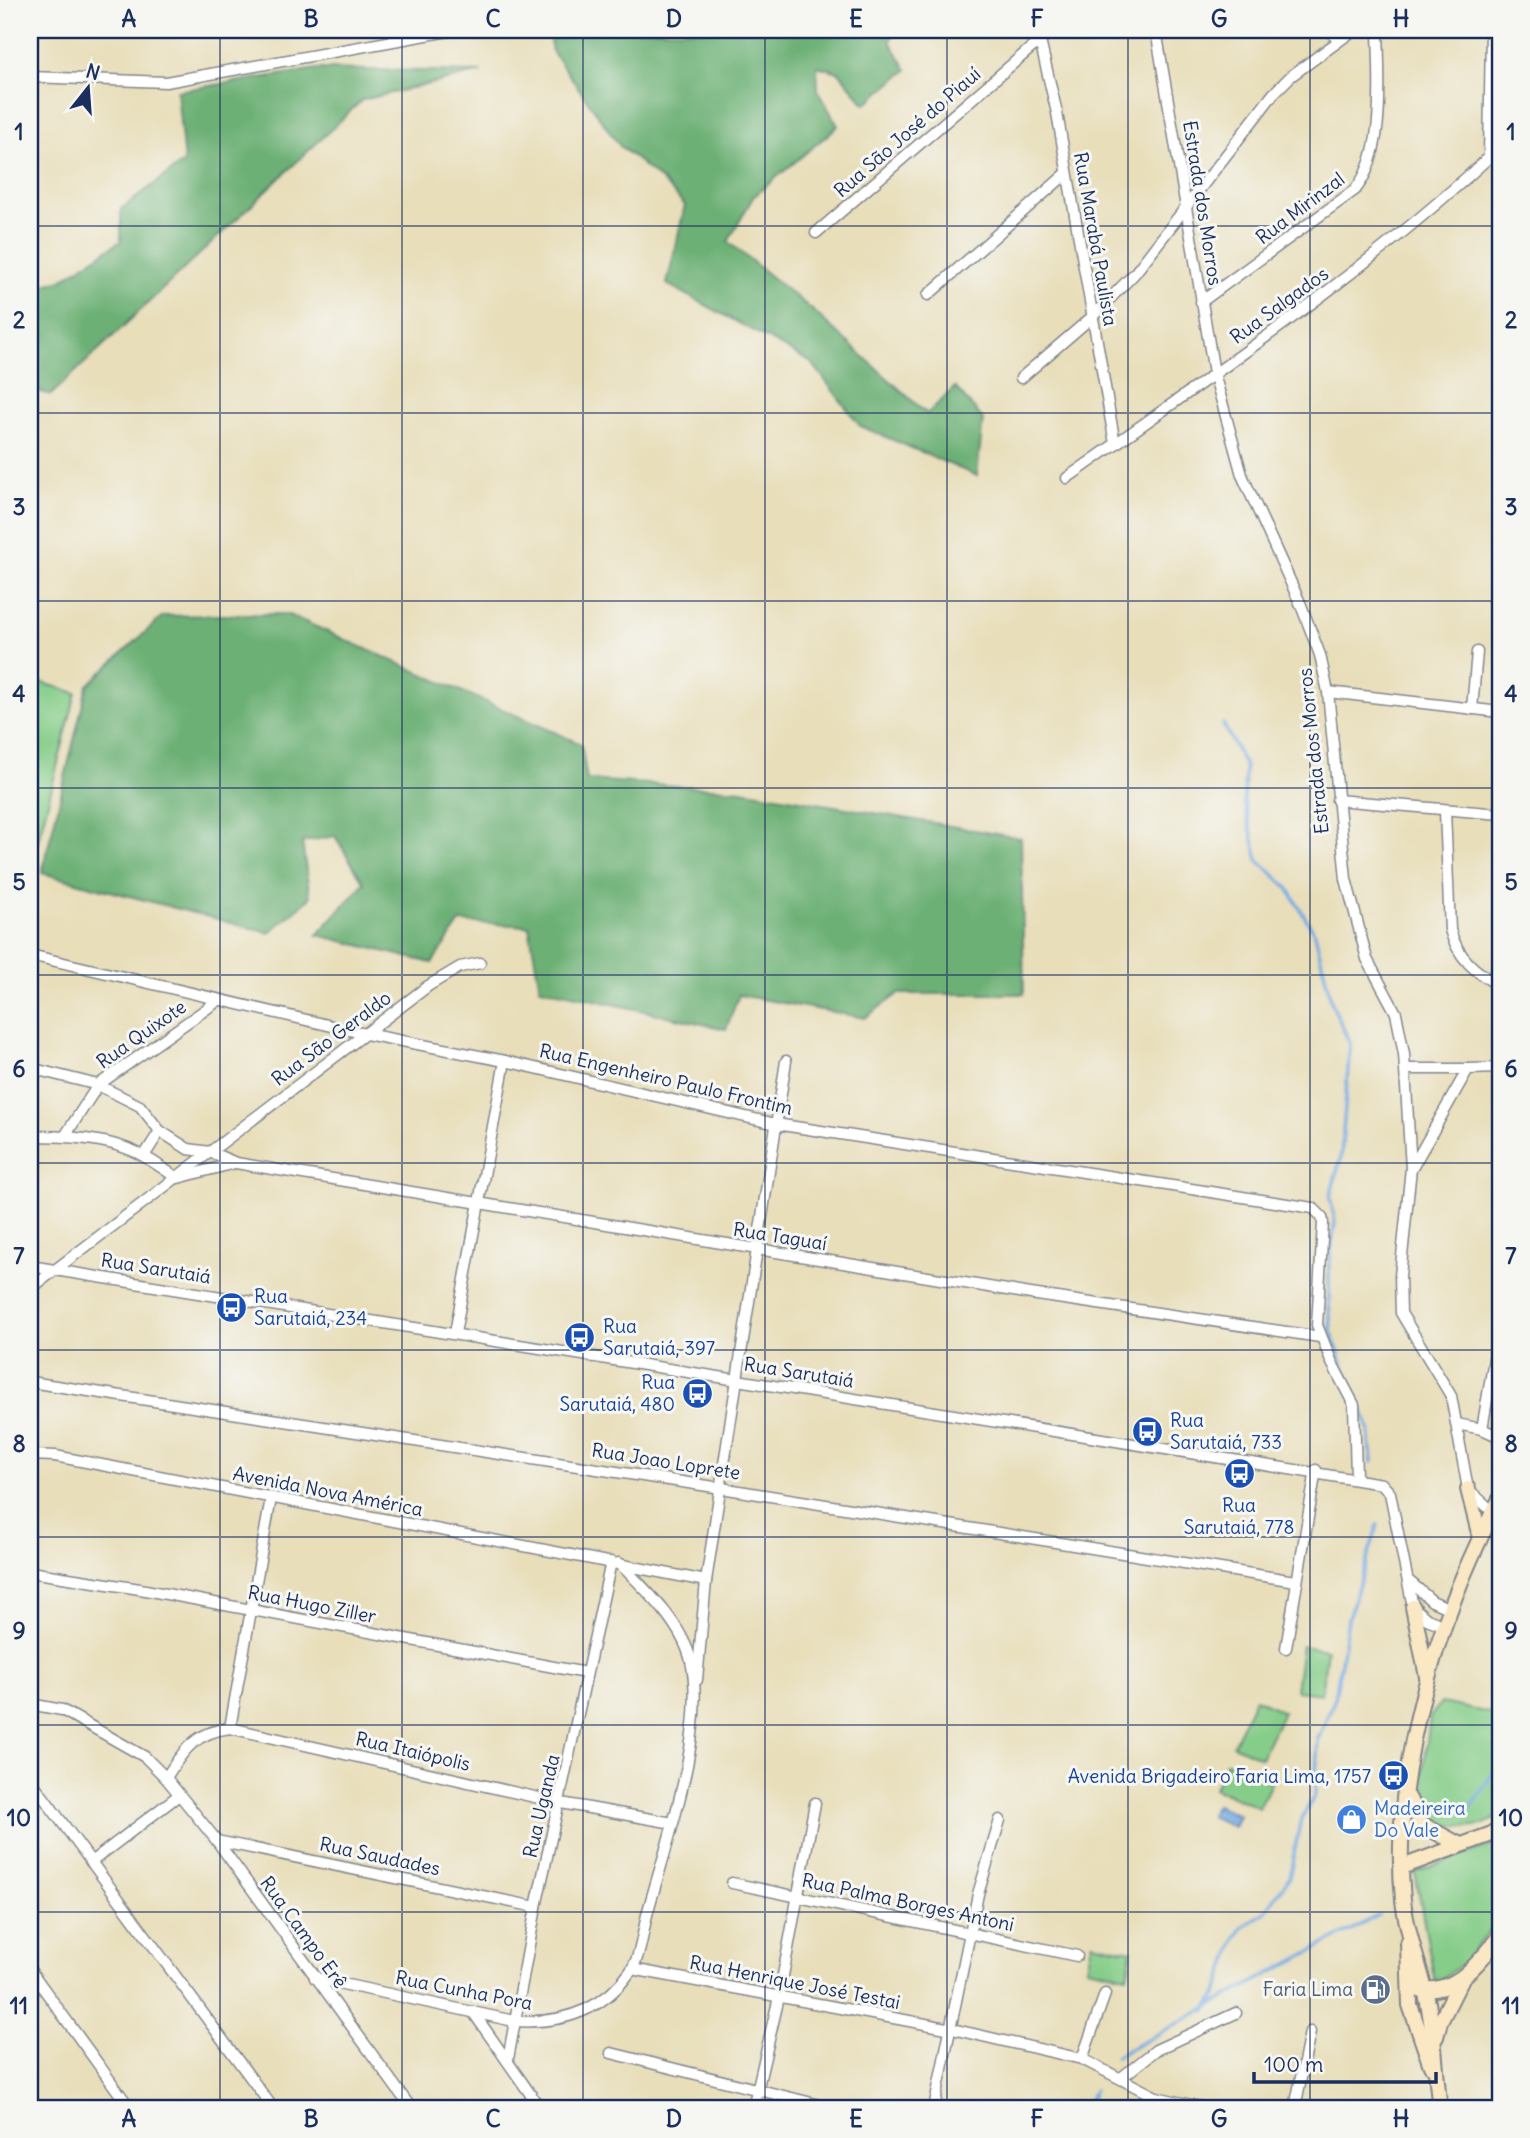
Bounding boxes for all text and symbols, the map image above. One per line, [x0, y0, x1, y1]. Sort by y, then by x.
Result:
text: A [122, 4, 137, 33]
text: B [303, 4, 319, 33]
text: C [485, 4, 501, 33]
text: D [666, 4, 682, 33]
text: E [849, 4, 863, 33]
text: F [1030, 4, 1044, 33]
text: G [1211, 4, 1227, 33]
text: H [1393, 4, 1409, 33]
north arrow [52, 52, 122, 122]
text: N [83, 58, 103, 85]
street label: Rua São José do Piauí [829, 62, 985, 202]
text: 1 [14, 117, 24, 146]
text: 1 [1506, 117, 1516, 146]
street label: Estrada dos Morros [1178, 119, 1228, 287]
street label: Rua Marabá Paulista [1069, 150, 1123, 328]
street label: Rua Mirinzal [1251, 167, 1349, 249]
street label: Rua Salgados [1225, 261, 1333, 349]
text: 2 [13, 305, 26, 334]
text: 2 [1505, 305, 1518, 334]
text: 3 [12, 492, 26, 521]
text: 3 [1504, 492, 1518, 521]
street label: Estrada dos Morros [1292, 667, 1334, 835]
text: 4 [12, 679, 26, 708]
text: 4 [1504, 679, 1518, 708]
text: 5 [12, 867, 26, 896]
text: 5 [1504, 867, 1518, 896]
street label: Rua São Geraldo [267, 985, 395, 1091]
street label: Rua Quixote [92, 994, 190, 1074]
street label: Rua Engenheiro Paulo Frontim [537, 1038, 795, 1120]
text: 6 [12, 1054, 26, 1083]
text: 6 [1504, 1054, 1518, 1083]
street label: Rua Taguaí [731, 1217, 829, 1255]
text: 7 [13, 1241, 25, 1270]
text: 7 [1505, 1241, 1517, 1270]
street label: Rua Sarutaiá [99, 1247, 213, 1289]
place label: Rua Sarutaiá, 234 [254, 1284, 367, 1330]
bus stop icon: Rua Sarutaiá, 234 [214, 1290, 248, 1324]
place label: Rua Sarutaiá, 397 [603, 1314, 715, 1360]
bus stop icon: Rua Sarutaiá, 397 [563, 1320, 597, 1354]
street label: Rua Sarutaiá [742, 1351, 856, 1393]
place label: Rua Sarutaiá, 480 [559, 1370, 675, 1416]
bus stop icon: Rua Sarutaiá, 480 [681, 1376, 715, 1410]
place label: Rua Sarutaiá, 733 [1170, 1408, 1282, 1454]
bus stop icon: Rua Sarutaiá, 733 [1130, 1414, 1164, 1448]
text: 8 [12, 1429, 26, 1458]
text: 8 [1504, 1429, 1518, 1458]
street label: Rua Joao Loprete [590, 1437, 742, 1485]
bus stop icon: Rua Sarutaiá, 778 [1222, 1457, 1256, 1491]
street label: Avenida Nova América [231, 1461, 425, 1521]
place label: Rua Sarutaiá, 778 [1184, 1493, 1294, 1539]
street label: Rua Hugo Ziller [246, 1580, 379, 1628]
text: 9 [12, 1616, 26, 1645]
text: 9 [1504, 1616, 1518, 1645]
street label: Rua Itaiópolis [353, 1726, 473, 1776]
street label: Rua Uganda [517, 1752, 565, 1860]
bus stop icon: Avenida Brigadeiro Faria Lima, 1757 [1377, 1759, 1411, 1793]
place label: Avenida Brigadeiro Faria Lima, 1757 [1068, 1764, 1371, 1788]
place label: Madeireira Do Vale [1374, 1796, 1466, 1842]
shop icon: Madeireira Do Vale [1334, 1802, 1368, 1836]
text: 10 [7, 1803, 31, 1832]
text: 10 [1499, 1803, 1523, 1832]
street label: Rua Saudades [318, 1832, 442, 1880]
street label: Rua Palma Borges Antoni [800, 1868, 1016, 1936]
street label: Rua Campo Erê [255, 1871, 353, 1993]
street label: Rua Henrique José Testai [688, 1950, 902, 2014]
street label: Rua Cunha Pora [393, 1965, 535, 2015]
fuel station icon: Faria Lima [1359, 1972, 1393, 2006]
place label: Faria Lima [1263, 1977, 1353, 2001]
text: 11 [10, 1991, 28, 2020]
text: 11 [1502, 1991, 1520, 2020]
scale bar [1254, 2040, 1436, 2084]
text: 100 m [1264, 2051, 1323, 2078]
text: A [122, 2104, 137, 2133]
text: B [303, 2104, 319, 2133]
text: C [485, 2104, 501, 2133]
text: D [666, 2104, 682, 2133]
text: E [849, 2104, 863, 2133]
text: F [1030, 2104, 1044, 2133]
text: G [1211, 2104, 1227, 2133]
text: H [1393, 2104, 1409, 2133]

